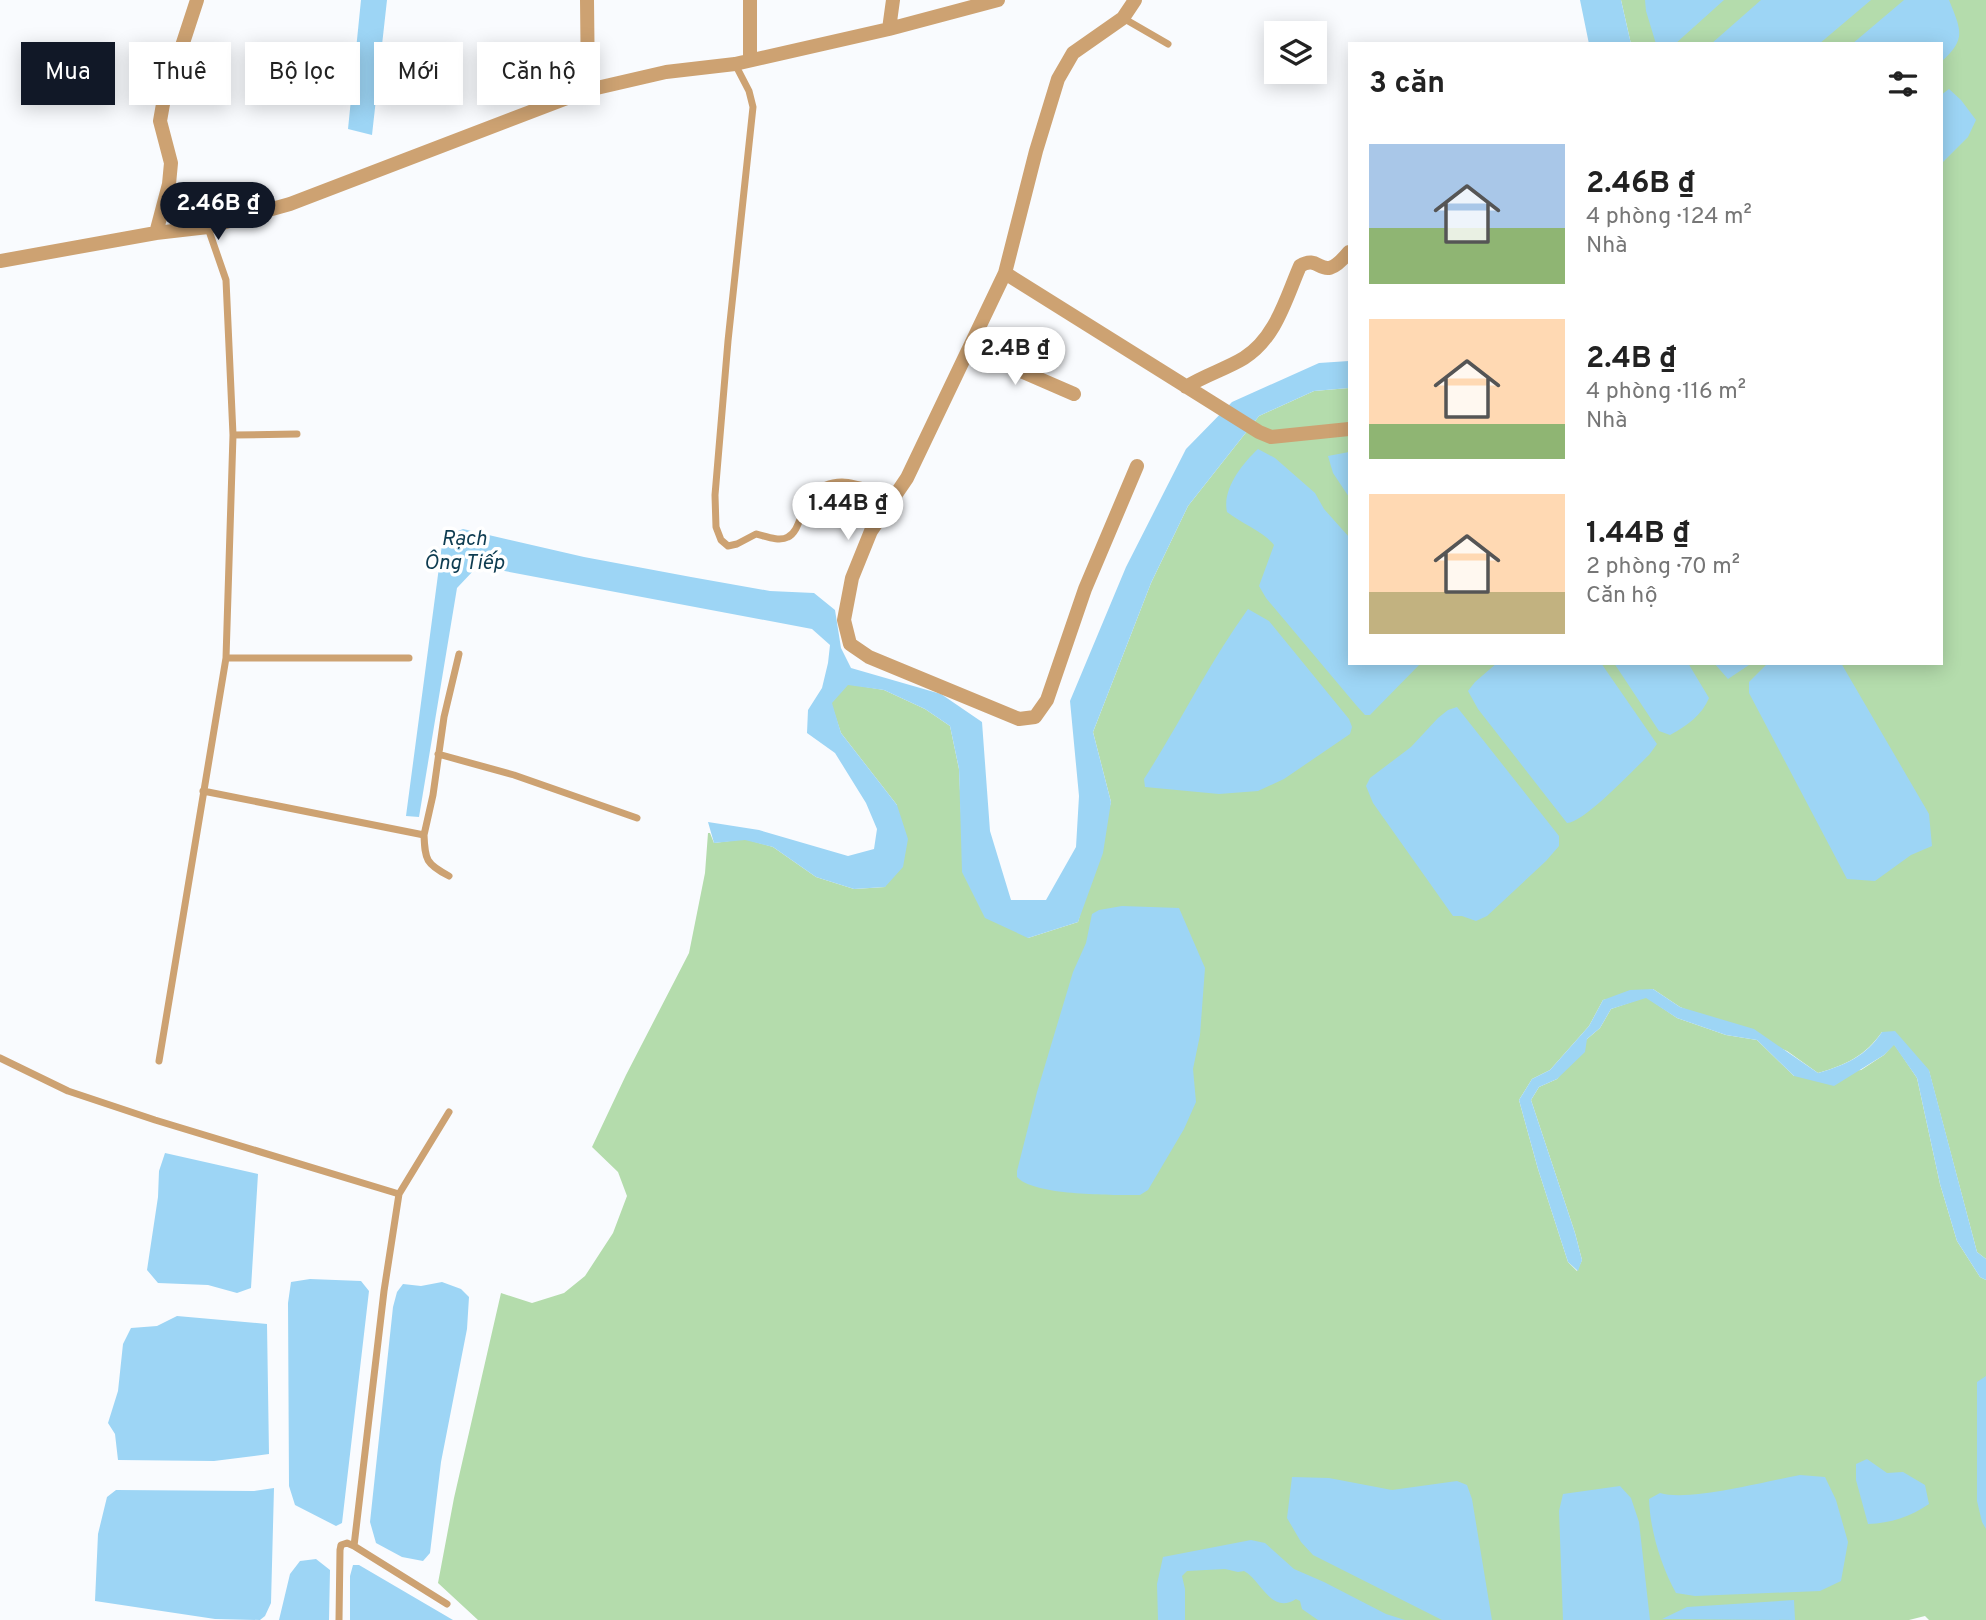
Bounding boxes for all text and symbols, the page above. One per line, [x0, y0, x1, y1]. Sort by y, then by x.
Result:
map controls [1264, 21, 1327, 84]
button: layers [1264, 21, 1327, 84]
chip: Mua [21, 42, 115, 105]
chip: Thuê [129, 42, 231, 105]
chip: Bộ lọc [245, 42, 360, 105]
chip: Mới [374, 42, 463, 105]
chip: Căn hộ [477, 42, 600, 105]
icon: filters [1884, 65, 1922, 103]
text: 3 căn [1369, 66, 1445, 103]
text: 2.46B ₫ [1586, 166, 1695, 203]
icon: home [1425, 172, 1509, 256]
pin: 2.46B ₫ [153, 182, 283, 242]
text: 2.46B ₫ [176, 190, 260, 219]
text: 4 phòng · 124 m² [1586, 203, 1752, 232]
text: Nhà [1586, 232, 1627, 261]
pin: 2.4B ₫ [958, 328, 1072, 387]
text: 2.4B ₫ [980, 335, 1050, 364]
text: 2.4B ₫ [1586, 341, 1676, 378]
icon: home [1425, 347, 1509, 431]
text: 4 phòng · 116 m² [1586, 378, 1746, 407]
text: Nhà [1586, 407, 1627, 436]
pin: 1.44B ₫ [783, 482, 913, 542]
text: 1.44B ₫ [808, 490, 888, 519]
text: 1.44B ₫ [1586, 516, 1690, 553]
icon: home [1425, 522, 1509, 606]
water label: Rạch Ông Tiếp [424, 526, 505, 577]
text: 2 phòng · 70 m² [1586, 553, 1740, 582]
text: Căn hộ [1586, 582, 1658, 611]

